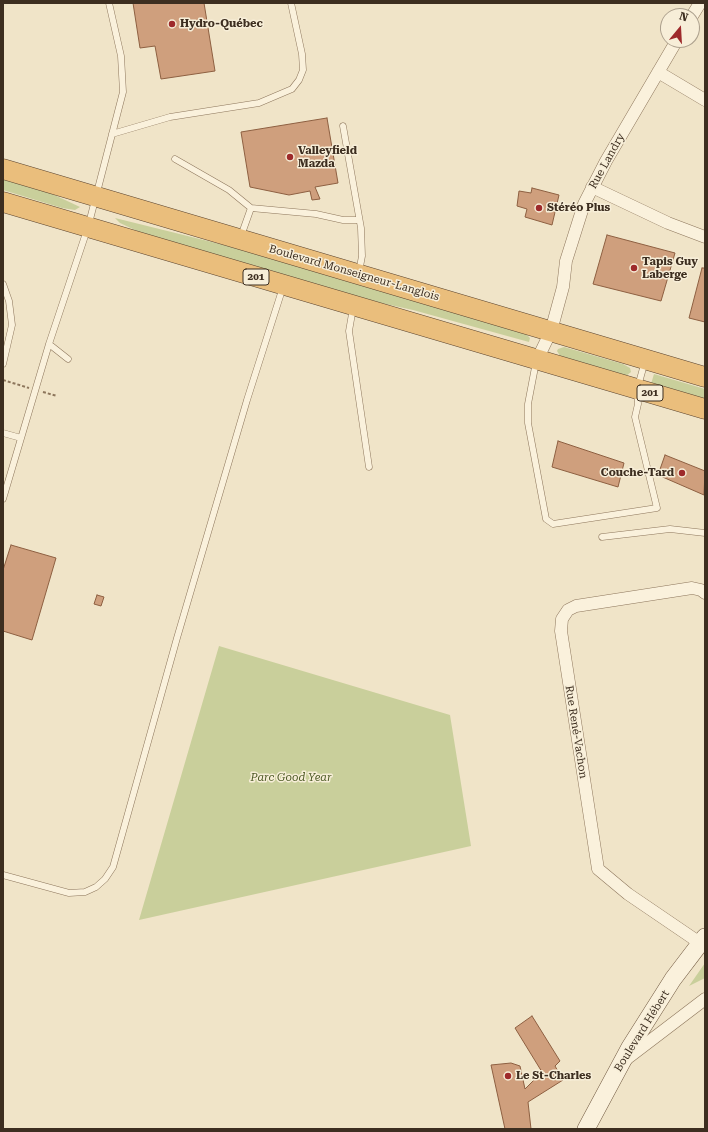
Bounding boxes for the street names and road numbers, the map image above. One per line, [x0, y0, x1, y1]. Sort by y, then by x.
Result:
street label: Rue Landry [586, 131, 628, 191]
street label: Boulevard Monseigneur-Langlois [267, 242, 441, 304]
road number: 201 [243, 269, 269, 285]
road number: 201 [637, 385, 663, 401]
street label: Rue René-Vachon [562, 684, 590, 780]
street label: Boulevard Hébert [612, 988, 672, 1074]

